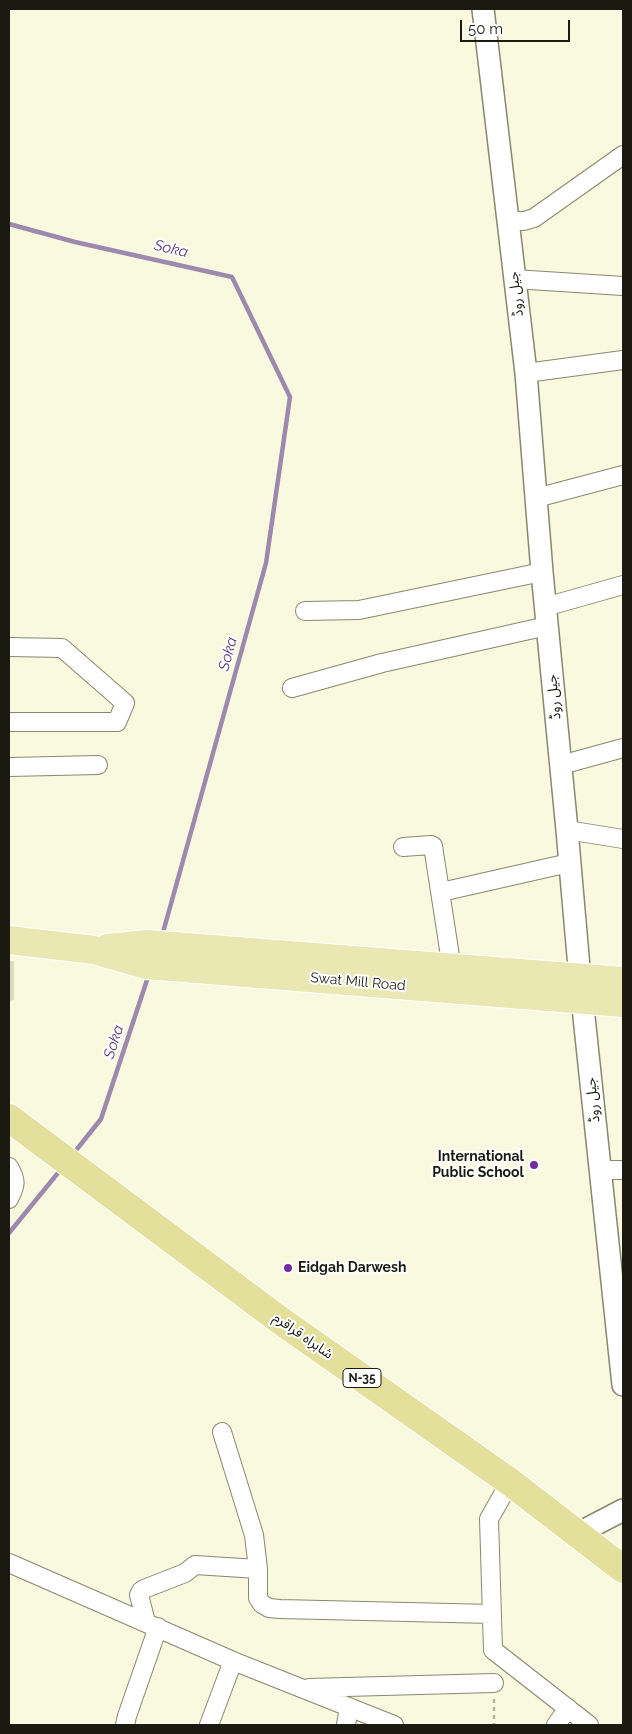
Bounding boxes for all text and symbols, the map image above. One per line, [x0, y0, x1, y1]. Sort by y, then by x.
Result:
scale bar [462, 10, 572, 42]
text: 50 m [468, 20, 503, 38]
water label: Soka [152, 236, 190, 262]
street label: جیل روڈ [505, 270, 527, 318]
water label: Soka [215, 635, 241, 673]
street label: جیل روڈ [543, 674, 565, 720]
street label: Swat Mill Road [310, 969, 406, 995]
water label: Soka [100, 1023, 128, 1061]
street label: جیل روڈ [582, 1077, 604, 1123]
place label: International Public School [432, 1149, 524, 1182]
marker: International Public School [528, 1159, 540, 1171]
place label: Eidgah Darwesh [298, 1260, 406, 1276]
marker: Eidgah Darwesh [282, 1262, 294, 1274]
street label: شاہراہ قراقرم [270, 1309, 336, 1363]
road number: N-35 [343, 1369, 381, 1388]

